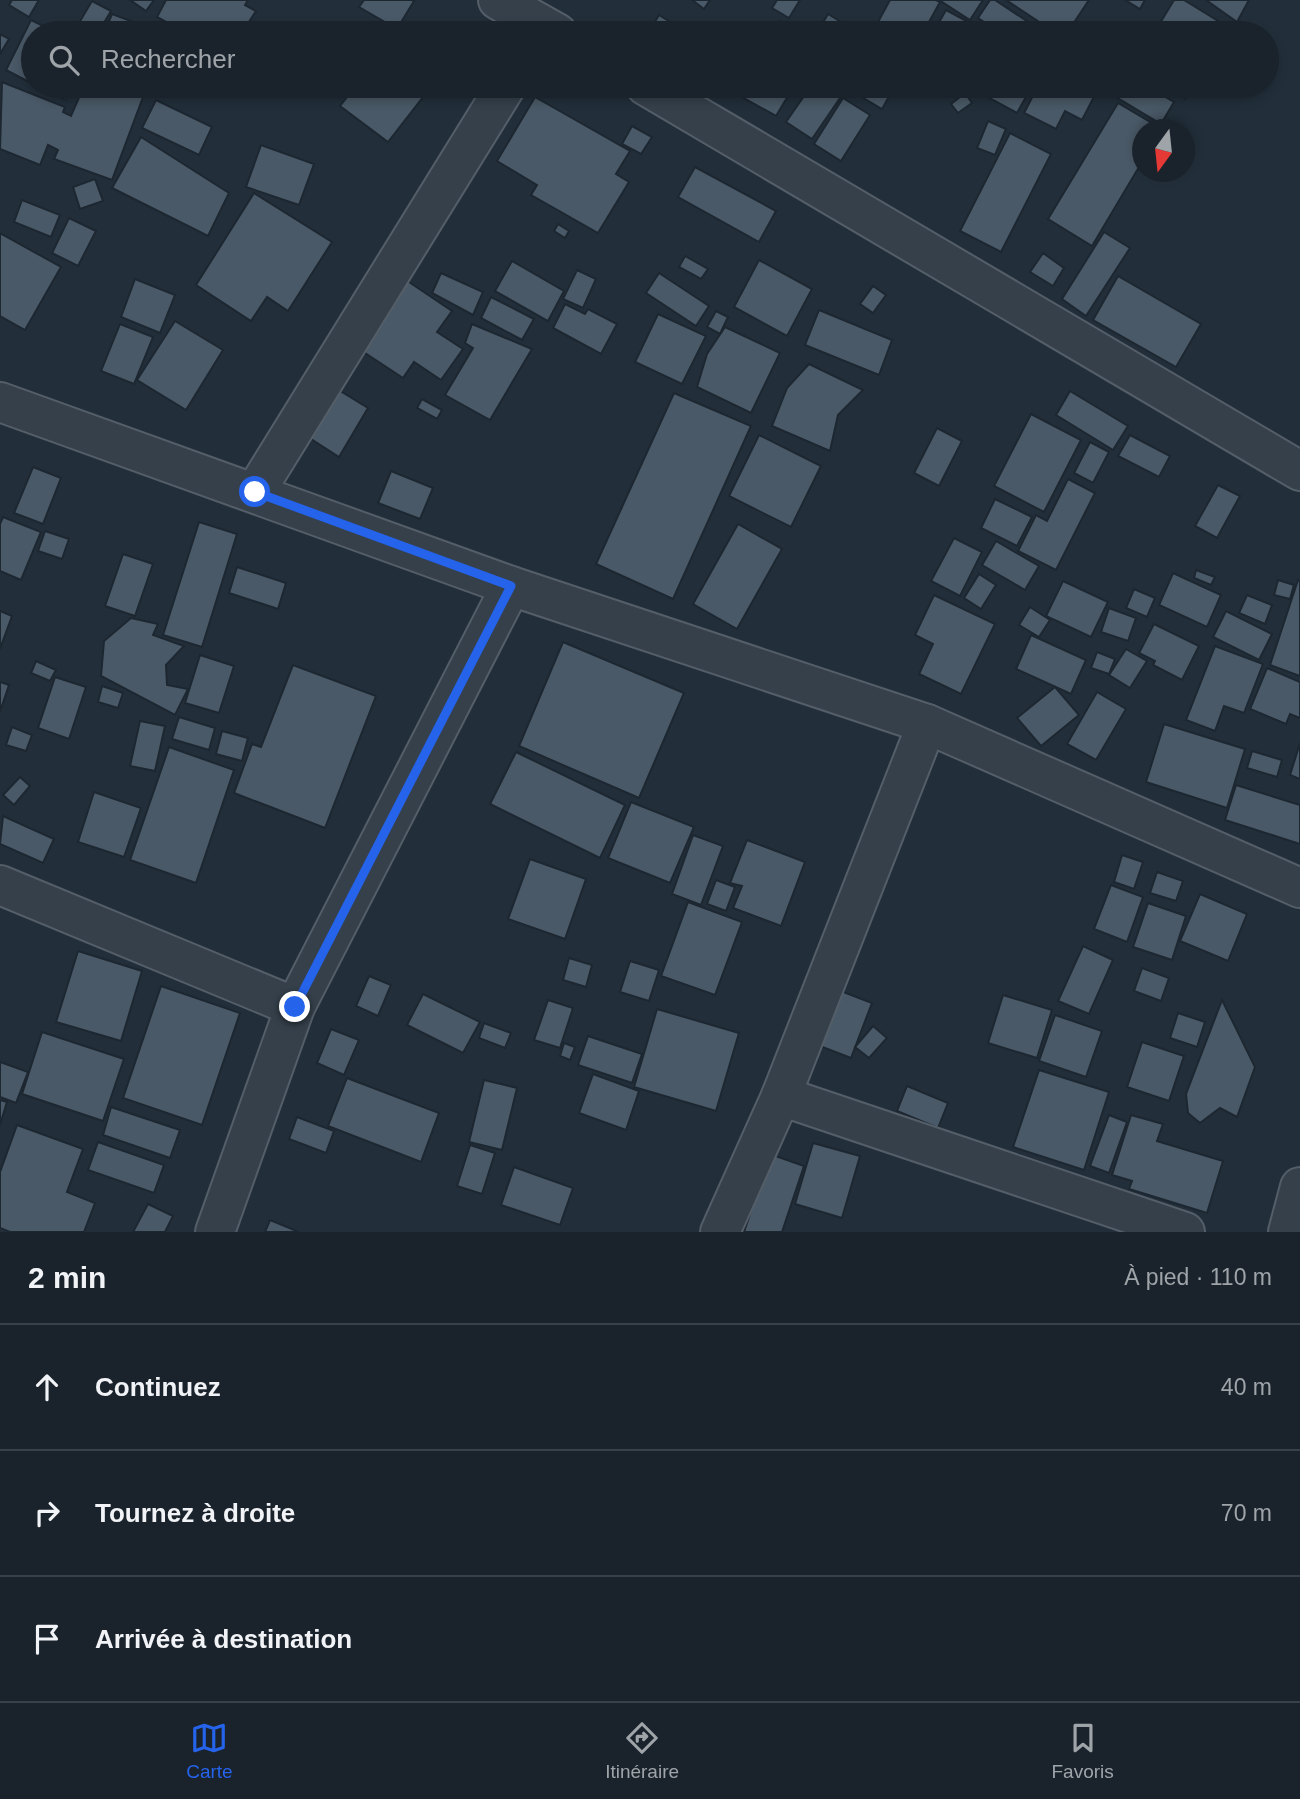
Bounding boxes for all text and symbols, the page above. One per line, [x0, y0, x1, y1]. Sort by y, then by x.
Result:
search box [21, 21, 1279, 98]
icon: search [45, 41, 83, 79]
text: Rechercher [101, 44, 235, 74]
north arrow [1132, 119, 1195, 182]
route start [239, 476, 270, 507]
route end [279, 991, 310, 1022]
text: 2 min [28, 1261, 106, 1294]
text: À pied · 110 m [1124, 1264, 1272, 1290]
icon: ahead [28, 1368, 66, 1406]
text: Continuez [95, 1372, 221, 1402]
text: 40 m [1221, 1374, 1272, 1400]
icon: right [28, 1494, 66, 1532]
text: Tournez à droite [95, 1498, 295, 1528]
text: 70 m [1221, 1500, 1272, 1526]
icon: arrive [28, 1620, 66, 1658]
text: Arrivée à destination [95, 1624, 352, 1654]
tab: Carte [186, 1719, 233, 1783]
tab: Itinéraire [605, 1719, 679, 1783]
tab: Favoris [1051, 1719, 1114, 1783]

